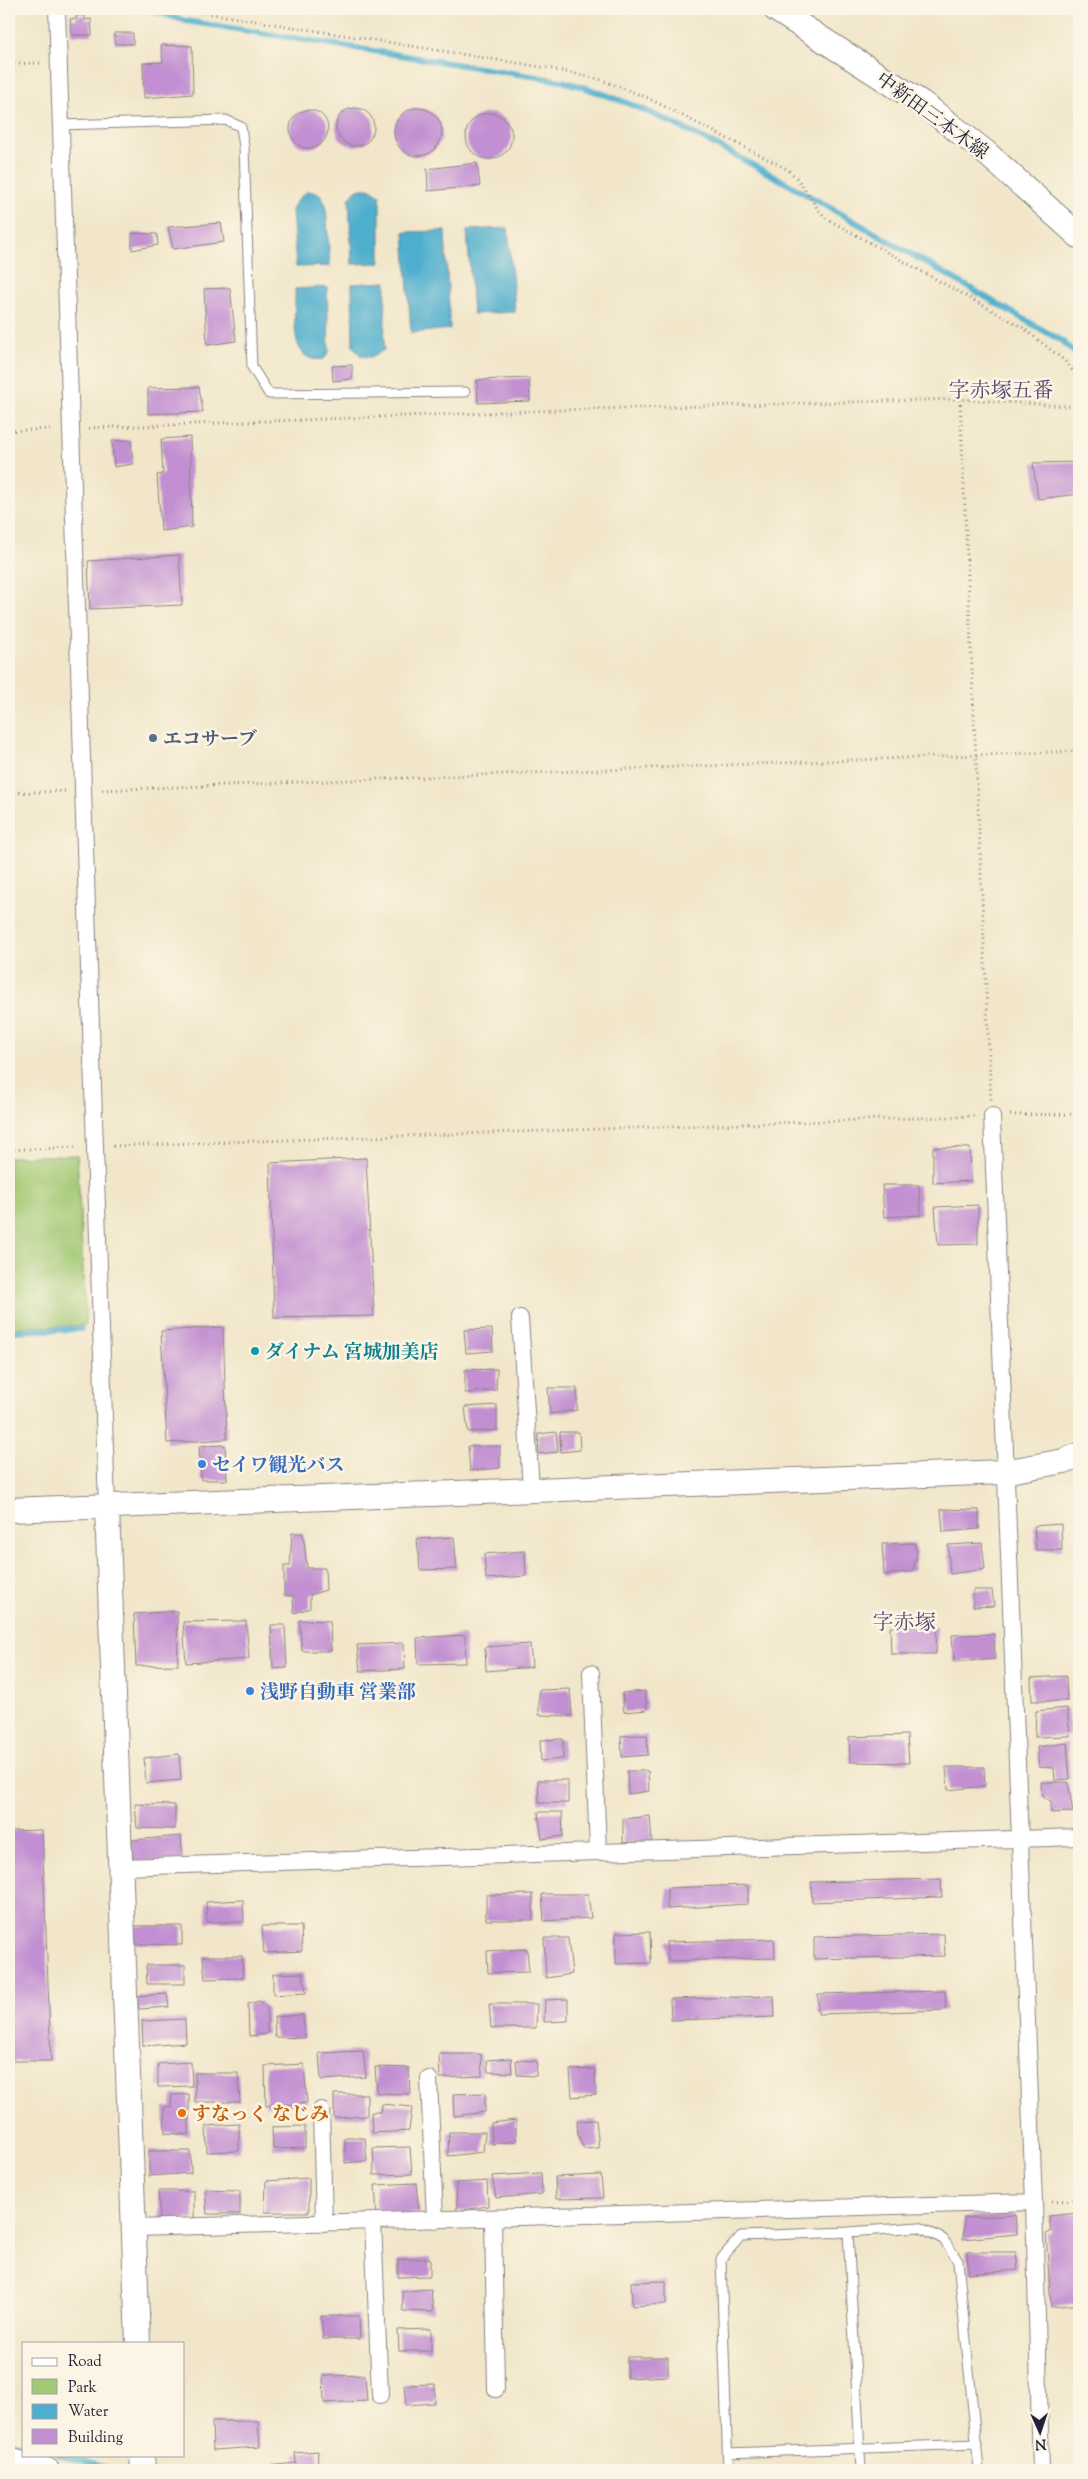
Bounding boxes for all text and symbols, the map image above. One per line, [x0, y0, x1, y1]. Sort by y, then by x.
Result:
street label: 中新田三本木線 [870, 67, 993, 167]
district label: 字赤塚五番 [949, 377, 1054, 407]
place label: エコサーブ [163, 727, 257, 754]
marker: エコサーブ [147, 732, 159, 744]
place label: ダイナム 宮城加美店 [265, 1340, 439, 1367]
marker: ダイナム 宮城加美店 [249, 1345, 261, 1357]
place label: セイワ観光バス [212, 1453, 344, 1480]
marker: セイワ観光バス [196, 1458, 208, 1470]
district label: 字赤塚 [873, 1609, 936, 1639]
place label: 浅野自動車 営業部 [260, 1680, 416, 1707]
marker: 浅野自動車 営業部 [244, 1685, 256, 1697]
place label: すなっく なじみ [192, 2102, 329, 2129]
marker: すなっく なじみ [176, 2107, 188, 2119]
legend [22, 2342, 185, 2456]
text: Road [68, 2352, 102, 2373]
text: Park [68, 2378, 97, 2399]
text: Water [68, 2402, 109, 2423]
north arrow [1016, 2406, 1066, 2456]
text: Building [68, 2428, 123, 2449]
text: N [1034, 2433, 1047, 2453]

